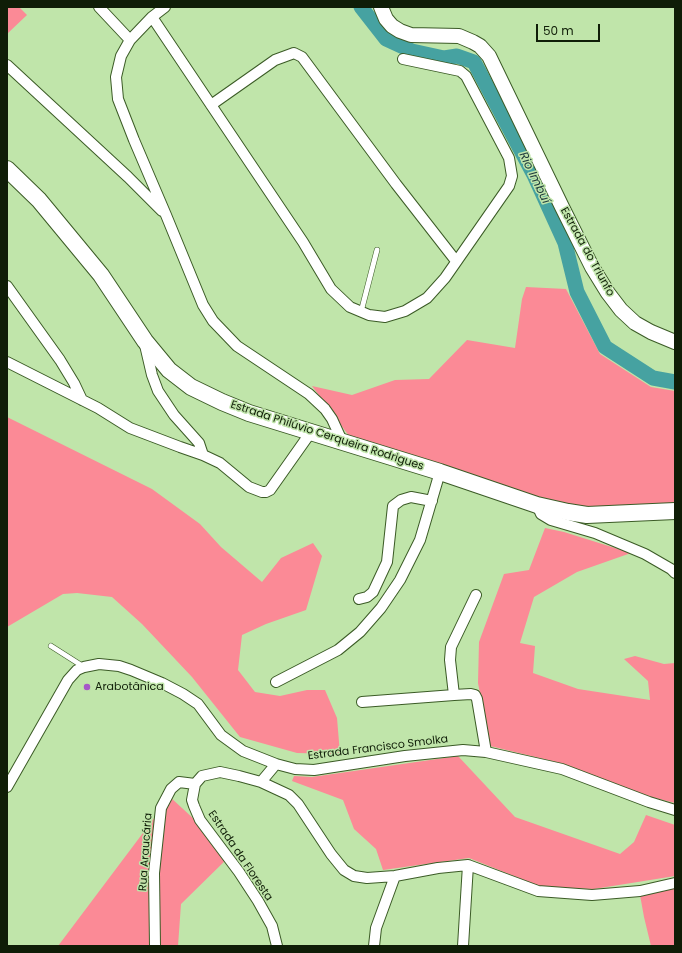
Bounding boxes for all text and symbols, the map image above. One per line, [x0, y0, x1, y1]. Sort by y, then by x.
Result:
scale bar [538, 16, 602, 42]
text: 50 m [543, 22, 574, 39]
water label: Rio Imbuí [515, 150, 553, 206]
street label: Estrada do Triunfo [557, 205, 617, 299]
street label: Estrada Philúvio Cerqueira Rodrigues [229, 398, 425, 474]
place label: Arabotânica [95, 680, 164, 694]
marker: Arabotânica [82, 682, 92, 692]
street label: Estrada Francisco Smolka [307, 733, 449, 763]
street label: Estrada da Floresta [205, 808, 275, 904]
street label: Rua Araucária [137, 812, 155, 892]

